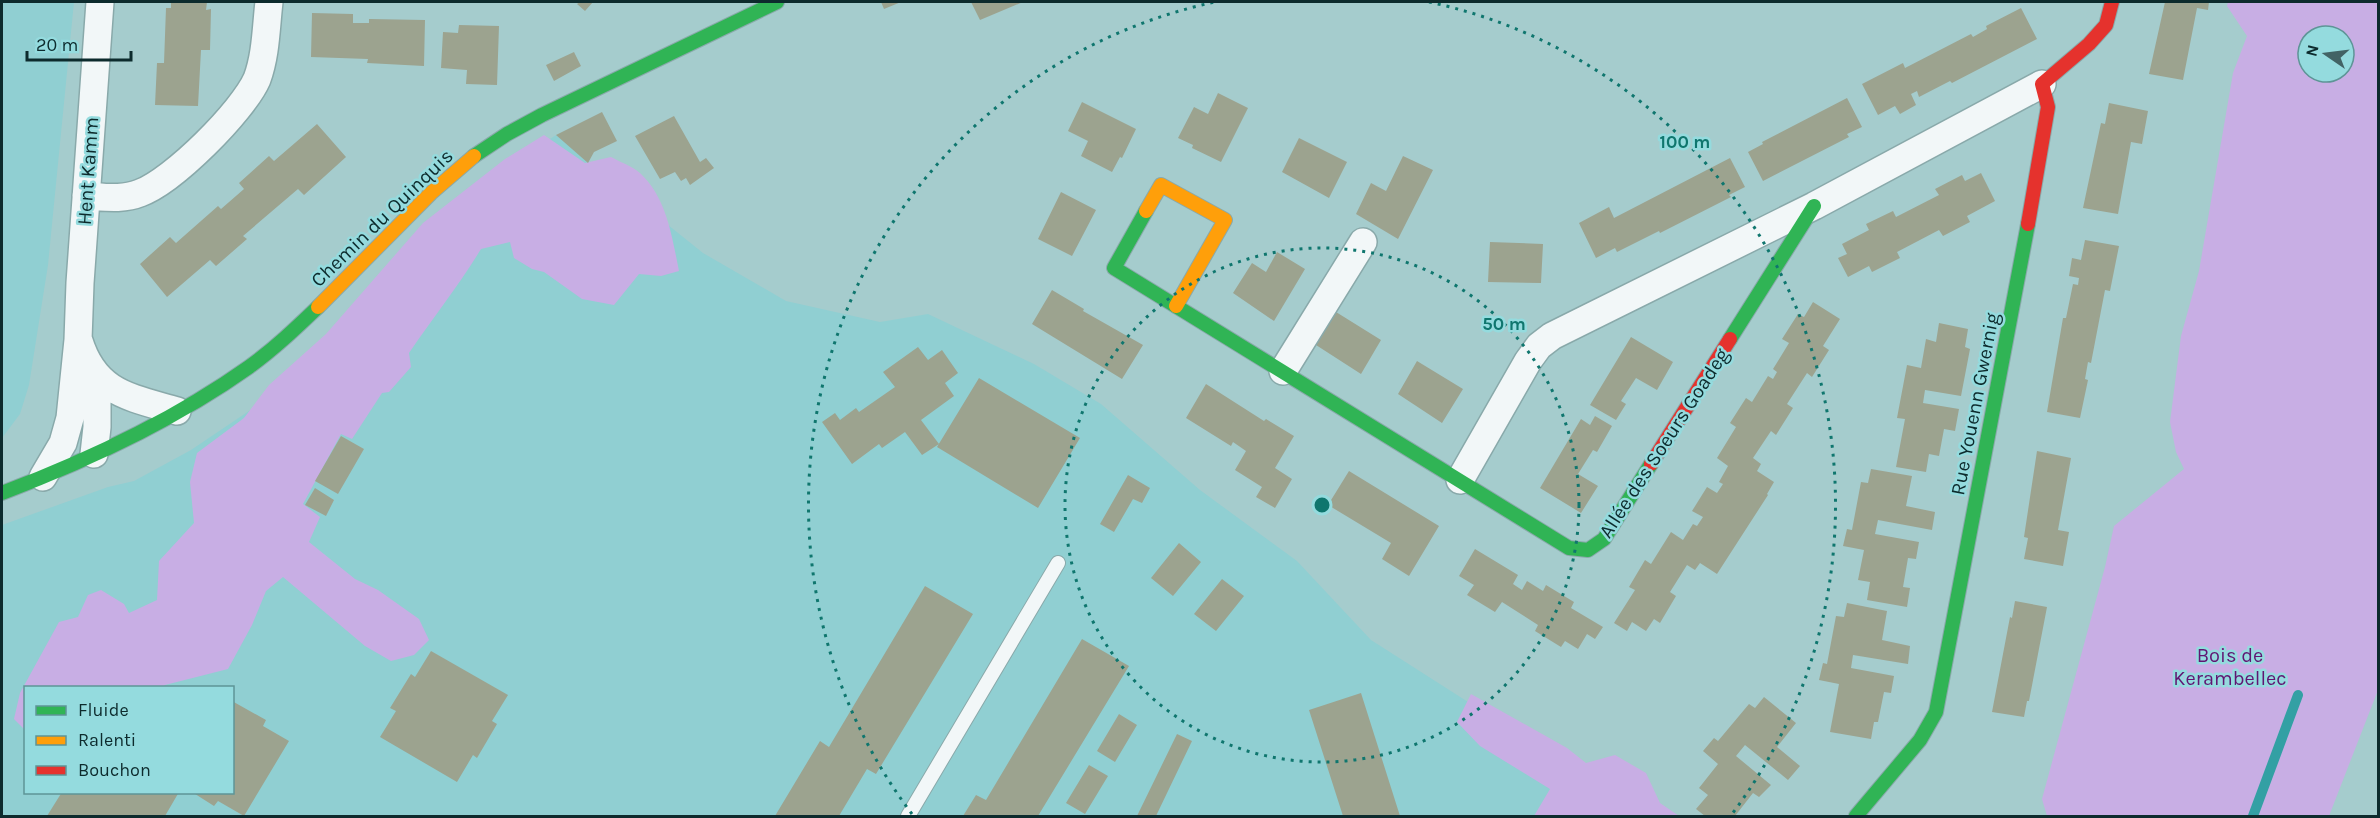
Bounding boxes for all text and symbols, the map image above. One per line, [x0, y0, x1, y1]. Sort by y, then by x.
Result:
scale bar [27, 24, 130, 62]
north arrow [2296, 24, 2356, 84]
text: 20 m [36, 34, 78, 56]
text: N [2301, 43, 2323, 58]
street label: Hent Kamm [73, 116, 103, 226]
text: 100 m [1660, 131, 1710, 153]
street label: Chemin du Quinquis [306, 144, 458, 292]
street label: Rue Youenn Gwernig [1946, 311, 2004, 497]
text: 50 m [1482, 313, 1526, 335]
street label: Allée des Soeurs Goadeg [1594, 344, 1734, 542]
centre of rings [1312, 495, 1332, 515]
park label: Bois de Kerambellec [2173, 644, 2287, 690]
legend [24, 686, 234, 794]
text: Fluide [78, 699, 129, 721]
text: Ralenti [78, 729, 136, 751]
text: Bouchon [78, 759, 151, 781]

